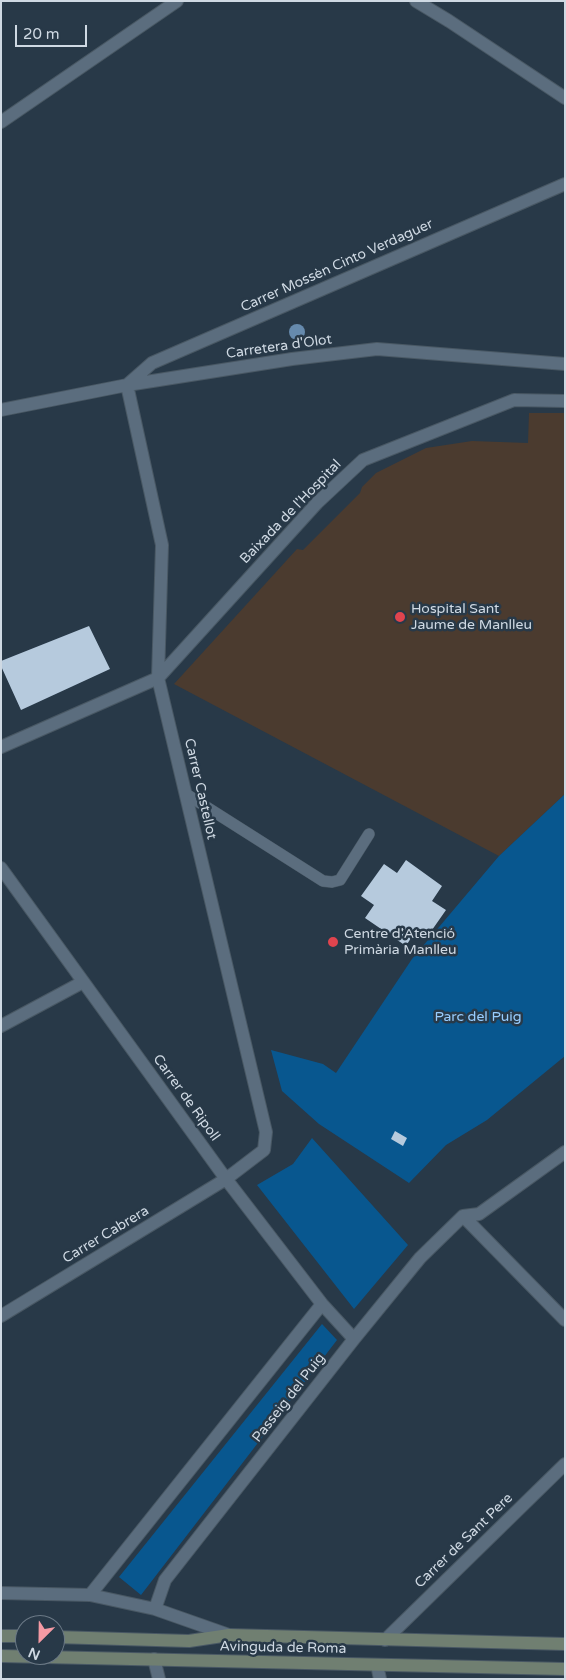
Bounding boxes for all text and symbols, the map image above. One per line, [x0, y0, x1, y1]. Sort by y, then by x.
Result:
scale bar [18, 15, 90, 47]
text: 20 m [23, 25, 60, 43]
street label: Carrer Mossèn Cinto Verdaguer [238, 216, 436, 316]
street label: Carretera d'Olot [225, 331, 333, 363]
street label: Baixada de l'Hospital [237, 456, 345, 568]
place label: Hospital Sant Jaume de Manlleu [411, 601, 532, 634]
marker: Hospital Sant Jaume de Manlleu [393, 610, 407, 624]
street label: Carrer Castellot [180, 737, 220, 841]
place label: Centre d'Atenció Primària Manlleu [344, 926, 457, 959]
marker: Centre d'Atenció Primària Manlleu [326, 935, 340, 949]
park label: Parc del Puig [434, 1009, 522, 1025]
street label: Carrer de Ripoll [149, 1051, 223, 1145]
street label: Carrer Cabrera [60, 1203, 152, 1267]
street label: Passeig del Puig [249, 1350, 329, 1446]
street label: Carrer de Sant Pere [412, 1490, 516, 1592]
north arrow [15, 1615, 65, 1665]
street label: Avinguda de Roma [220, 1638, 346, 1658]
text: N [26, 1643, 43, 1663]

